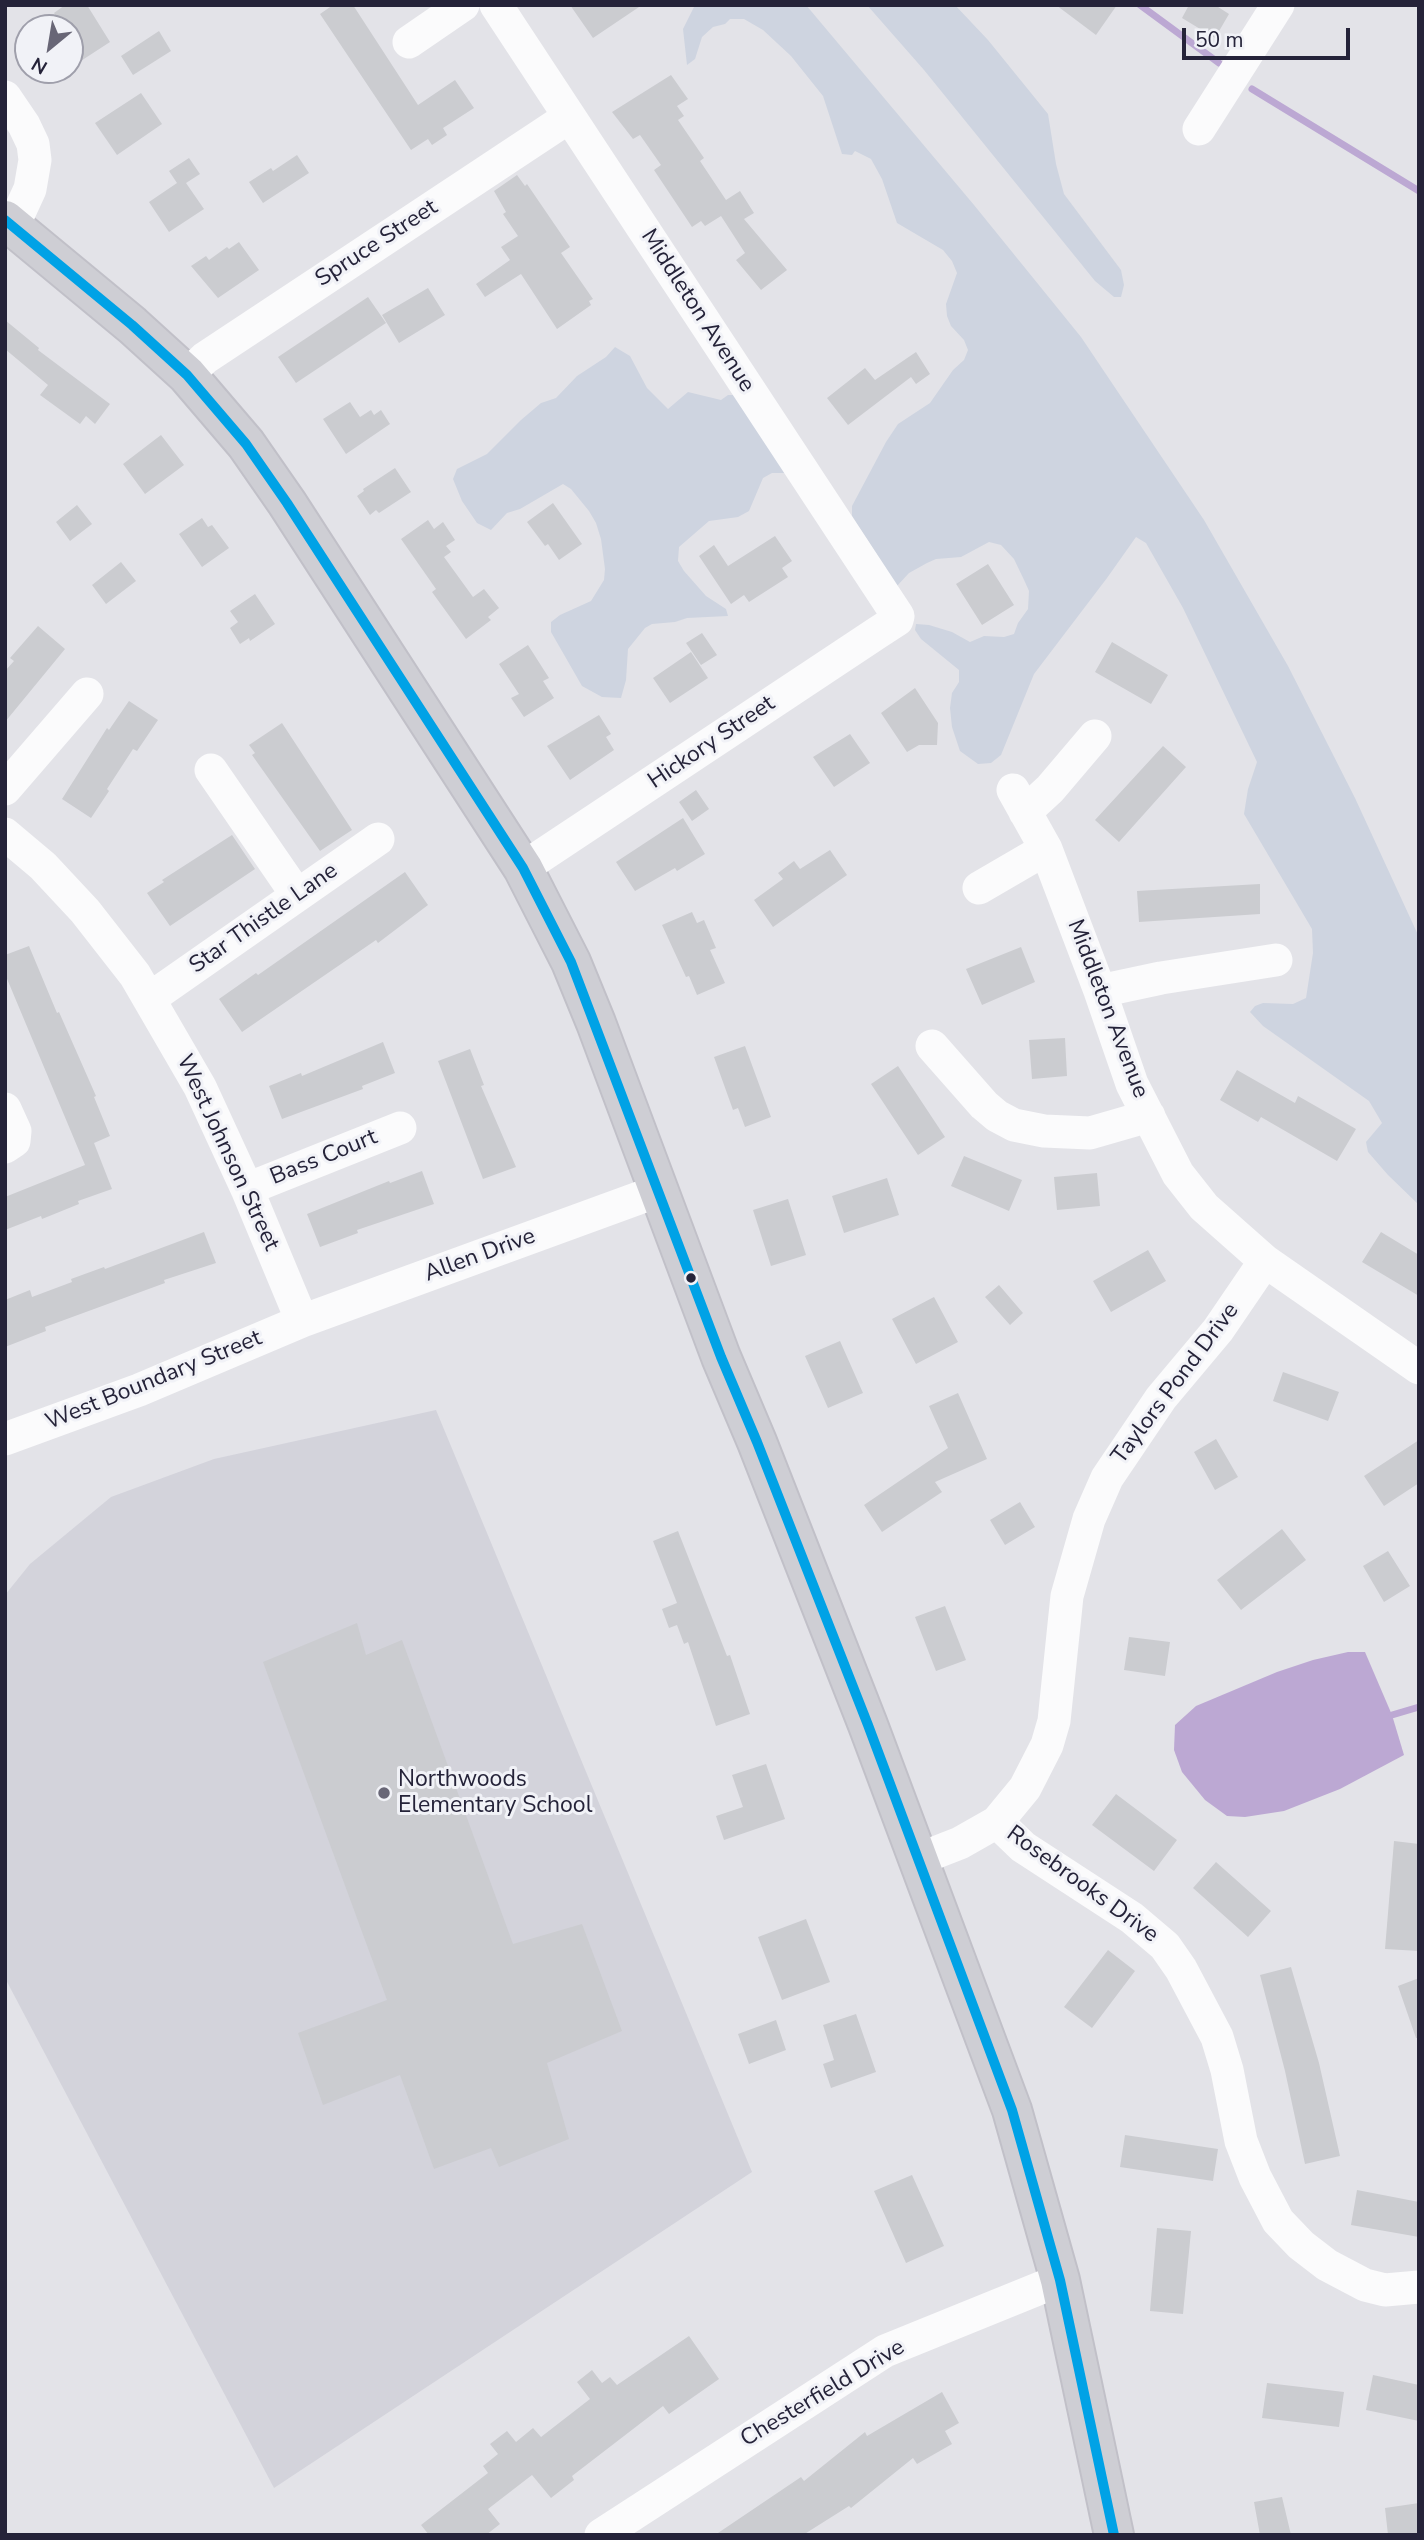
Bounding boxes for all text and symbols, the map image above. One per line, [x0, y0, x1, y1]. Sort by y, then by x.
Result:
north arrow [14, 14, 84, 84]
scale bar [1186, 14, 1354, 58]
text: 50 m [1195, 26, 1244, 54]
text: N [27, 51, 52, 80]
street label: Spruce Street [311, 194, 443, 294]
street label: Middleton Avenue [634, 224, 760, 398]
street label: Hickory Street [643, 690, 781, 796]
street label: Star Thistle Lane [185, 858, 343, 980]
street label: Middleton Avenue [1060, 916, 1154, 1102]
street label: West Johnson Street [169, 1051, 285, 1255]
street label: Bass Court [266, 1124, 382, 1192]
street label: Allen Drive [421, 1223, 539, 1289]
unlabelled marker [684, 1271, 698, 1285]
street label: Taylors Pond Drive [1107, 1298, 1245, 1470]
street label: West Boundary Street [42, 1325, 266, 1437]
place label: Northwoods Elementary School [398, 1766, 592, 1820]
marker: Northwoods Elementary School [376, 1785, 392, 1801]
street label: Rosebrooks Drive [1001, 1821, 1163, 1949]
street label: Chesterfield Drive [736, 2334, 910, 2454]

